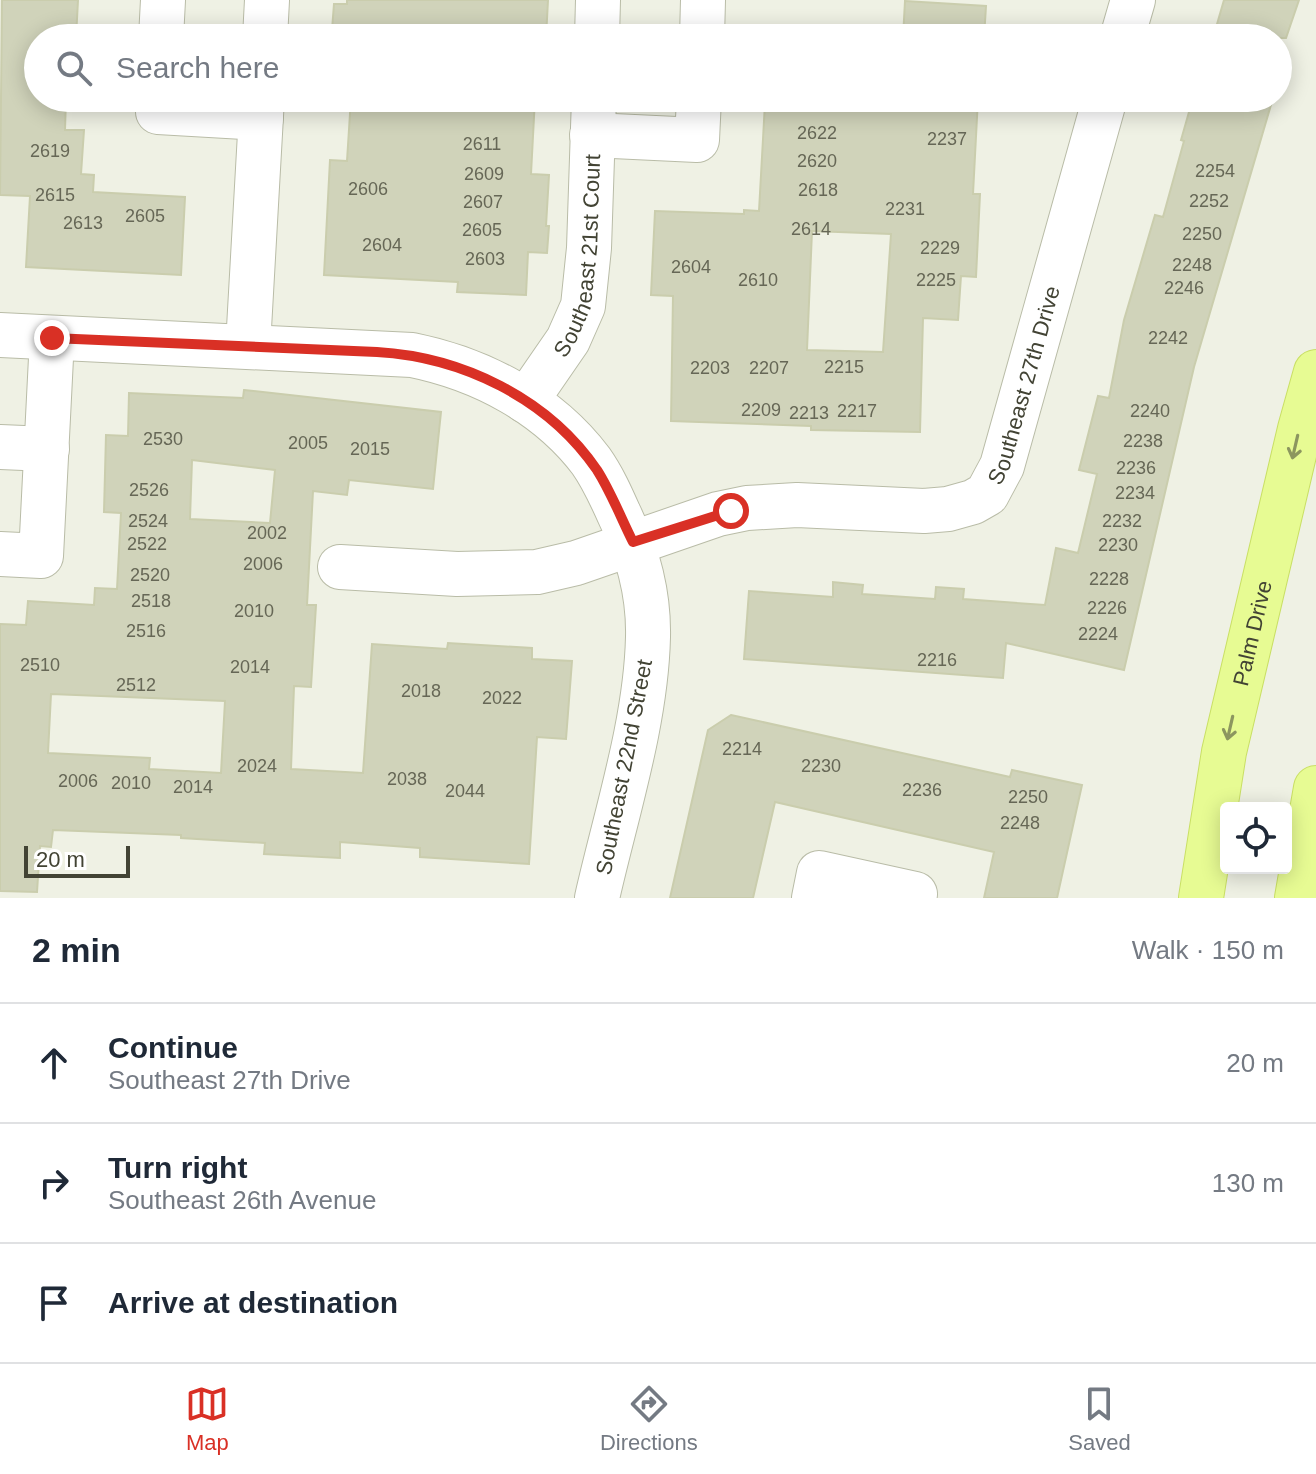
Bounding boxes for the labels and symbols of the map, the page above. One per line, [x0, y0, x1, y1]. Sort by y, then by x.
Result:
house number: 2622 [797, 123, 837, 143]
house number: 2237 [927, 129, 967, 149]
house number: 2611 [463, 134, 501, 154]
house number: 2619 [30, 141, 70, 161]
house number: 2620 [797, 151, 837, 171]
street label: Southeast 21st Court [548, 154, 605, 362]
house number: 2254 [1195, 161, 1235, 181]
house number: 2609 [464, 164, 504, 184]
house number: 2606 [348, 179, 388, 199]
house number: 2618 [798, 180, 838, 200]
house number: 2615 [35, 185, 75, 205]
house number: 2252 [1189, 191, 1229, 211]
house number: 2607 [463, 192, 503, 212]
house number: 2231 [885, 199, 925, 219]
house number: 2605 [125, 206, 165, 226]
house number: 2613 [63, 213, 103, 233]
house number: 2614 [791, 219, 831, 239]
house number: 2605 [462, 220, 502, 240]
house number: 2250 [1182, 224, 1222, 244]
house number: 2604 [362, 235, 402, 255]
house number: 2229 [920, 238, 960, 258]
house number: 2603 [465, 249, 505, 269]
house number: 2248 [1172, 255, 1212, 275]
house number: 2604 [671, 257, 711, 277]
house number: 2610 [738, 270, 778, 290]
house number: 2225 [916, 270, 956, 290]
house number: 2246 [1164, 278, 1204, 298]
street label: Southeast 27th Drive [982, 283, 1064, 489]
route end [34, 320, 70, 356]
house number: 2242 [1148, 328, 1188, 348]
house number: 2215 [824, 357, 864, 377]
house number: 2203 [690, 358, 730, 378]
house number: 2207 [749, 358, 789, 378]
house number: 2209 [741, 400, 781, 420]
house number: 2217 [837, 401, 877, 421]
house number: 2240 [1130, 401, 1170, 421]
house number: 2213 [789, 403, 829, 423]
house number: 2530 [143, 429, 183, 449]
house number: 2238 [1123, 431, 1163, 451]
house number: 2005 [288, 433, 328, 453]
one-way arrow [1287, 434, 1302, 460]
house number: 2015 [350, 439, 390, 459]
house number: 2236 [1116, 458, 1156, 478]
house number: 2526 [129, 480, 169, 500]
house number: 2234 [1115, 483, 1155, 503]
route start [713, 493, 749, 529]
house number: 2524 [128, 511, 168, 531]
house number: 2232 [1102, 511, 1142, 531]
house number: 2002 [247, 523, 287, 543]
house number: 2522 [127, 534, 167, 554]
house number: 2230 [1098, 535, 1138, 555]
house number: 2006 [243, 554, 283, 574]
house number: 2520 [130, 565, 170, 585]
house number: 2228 [1089, 569, 1129, 589]
street label: Palm Drive [1227, 578, 1276, 688]
house number: 2518 [131, 591, 171, 611]
house number: 2226 [1087, 598, 1127, 618]
house number: 2010 [234, 601, 274, 621]
house number: 2516 [126, 621, 166, 641]
house number: 2224 [1078, 624, 1118, 644]
house number: 2216 [917, 650, 957, 670]
house number: 2510 [20, 655, 60, 675]
house number: 2014 [230, 657, 270, 677]
street label: Southeast 22nd Street [591, 657, 657, 877]
house number: 2512 [116, 675, 156, 695]
house number: 2018 [401, 681, 441, 701]
house number: 2022 [482, 688, 522, 708]
one-way arrow [1222, 714, 1237, 740]
house number: 2214 [722, 739, 762, 759]
house number: 2024 [237, 756, 277, 776]
house number: 2230 [801, 756, 841, 776]
house number: 2038 [387, 769, 427, 789]
house number: 2006 [58, 771, 98, 791]
house number: 2010 [111, 773, 151, 793]
house number: 2014 [173, 777, 213, 797]
house number: 2236 [902, 780, 942, 800]
house number: 2044 [445, 781, 485, 801]
house number: 2250 [1008, 787, 1048, 807]
house number: 2248 [1000, 813, 1040, 833]
scale bar [24, 842, 130, 878]

